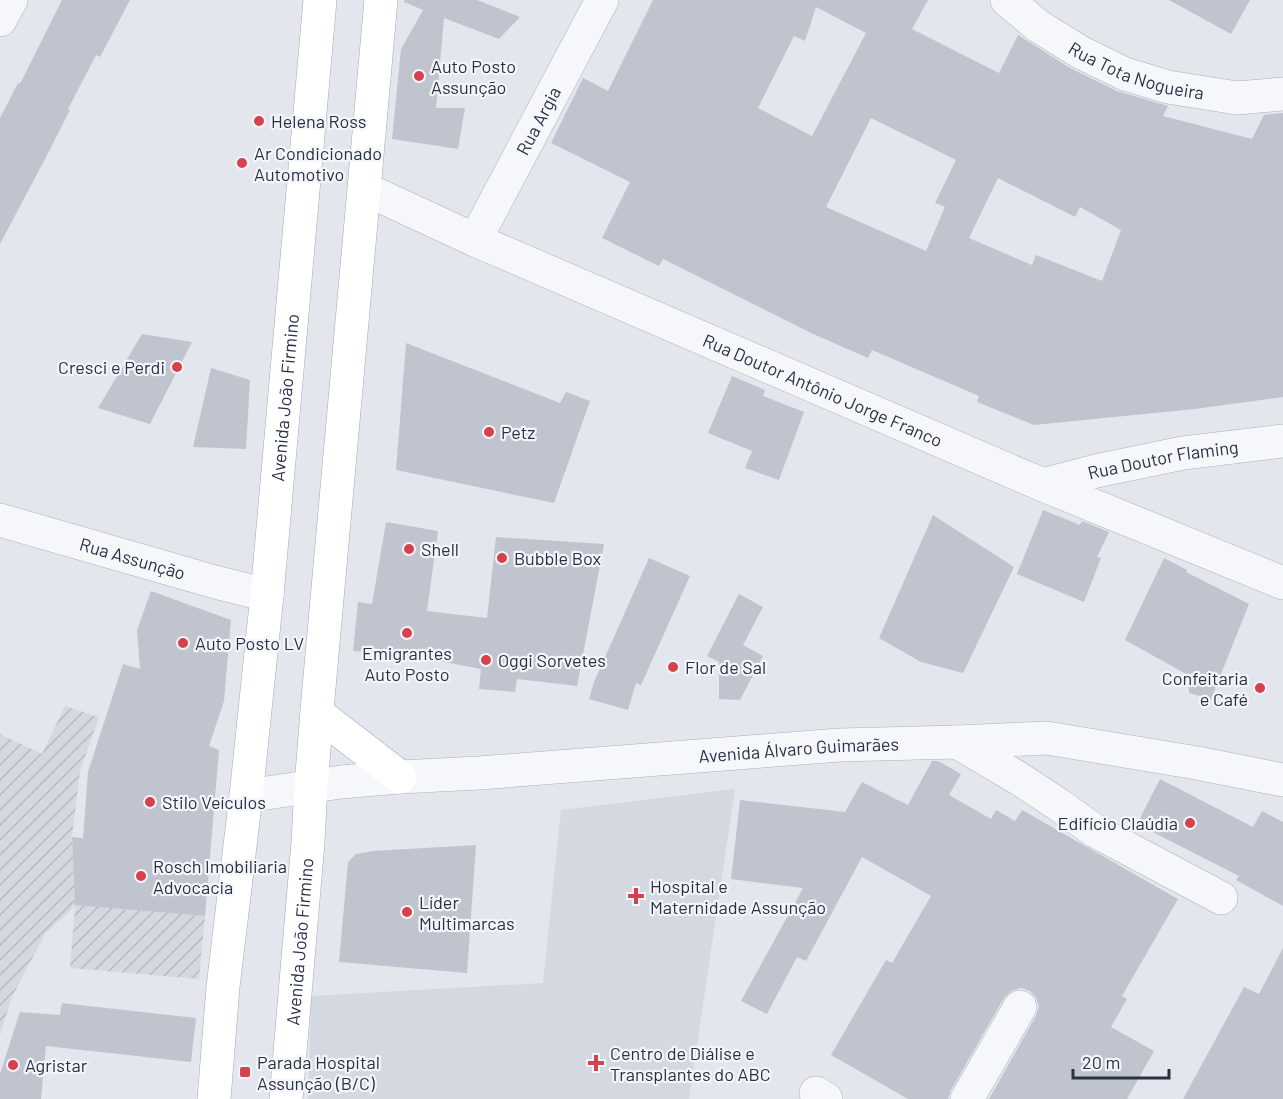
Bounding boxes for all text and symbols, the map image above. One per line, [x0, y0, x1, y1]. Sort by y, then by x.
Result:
street label: Rua Tota Nogueira [1065, 37, 1206, 104]
place label: Auto Posto Assunção [431, 55, 516, 98]
marker: Auto Posto Assunção [412, 69, 426, 83]
street label: Rua Argia [511, 83, 565, 159]
place label: Helena Ross [271, 110, 366, 132]
marker: Helena Ross [252, 114, 266, 128]
place label: Ar Condicionado Automotivo [254, 142, 382, 185]
marker: Ar Condicionado Automotivo [235, 156, 249, 170]
street label: Avenida João Firmino [266, 313, 303, 482]
street label: Rua Doutor Antônio Jorge Franco [700, 329, 946, 451]
place label: Cresci e Perdi [58, 356, 165, 378]
marker: Cresci e Perdi [170, 360, 184, 374]
place label: Petz [501, 421, 535, 443]
marker: Petz [482, 425, 496, 439]
street label: Rua Doutor Flaming [1085, 435, 1240, 484]
street label: Rua Assunção [77, 533, 188, 584]
place label: Shell [421, 538, 459, 560]
marker: Shell [402, 542, 416, 556]
place label: Bubble Box [514, 547, 602, 569]
marker: Bubble Box [495, 551, 509, 565]
marker: Emigrantes Auto Posto [400, 626, 414, 640]
place label: Auto Posto LV [195, 632, 304, 654]
marker: Auto Posto LV [176, 636, 190, 650]
place label: Emigrantes Auto Posto [362, 642, 452, 685]
place label: Oggi Sorvetes [498, 649, 606, 671]
marker: Oggi Sorvetes [479, 653, 493, 667]
place label: Flor de Sal [685, 656, 766, 678]
marker: Flor de Sal [666, 660, 680, 674]
place label: Confeitaria e Café [1162, 667, 1248, 710]
marker: Confeitaria e Café [1253, 681, 1267, 695]
street label: Avenida Álvaro Guimarães [698, 732, 899, 767]
place label: Stilo Veículos [162, 791, 266, 813]
marker: Stilo Veículos [143, 795, 157, 809]
place label: Edifício Claúdia [1058, 812, 1178, 834]
marker: Edifício Claúdia [1183, 816, 1197, 830]
place label: Rosch Imobiliaria Advocacia [153, 855, 287, 898]
street label: Avenida João Firmino [281, 857, 318, 1026]
marker: Rosch Imobiliaria Advocacia [134, 869, 148, 883]
place label: Hospital e Maternidade Assunção [650, 875, 826, 918]
marker: Hospital e Maternidade Assunção [627, 887, 645, 905]
place label: Líder Multimarcas [419, 891, 515, 934]
marker: Líder Multimarcas [400, 905, 414, 919]
place label: Centro de Diálise e Transplantes do ABC [610, 1042, 771, 1085]
scale bar [1073, 1042, 1169, 1080]
place label: Parada Hospital Assunção (B/C) [257, 1051, 380, 1094]
text: 20 m [1082, 1051, 1120, 1073]
place label: Agristar [25, 1054, 88, 1076]
marker: Centro de Diálise e Transplantes do ABC [587, 1054, 605, 1072]
marker: Agristar [6, 1058, 20, 1072]
marker: Parada Hospital Assunção (B/C) [238, 1065, 252, 1079]

